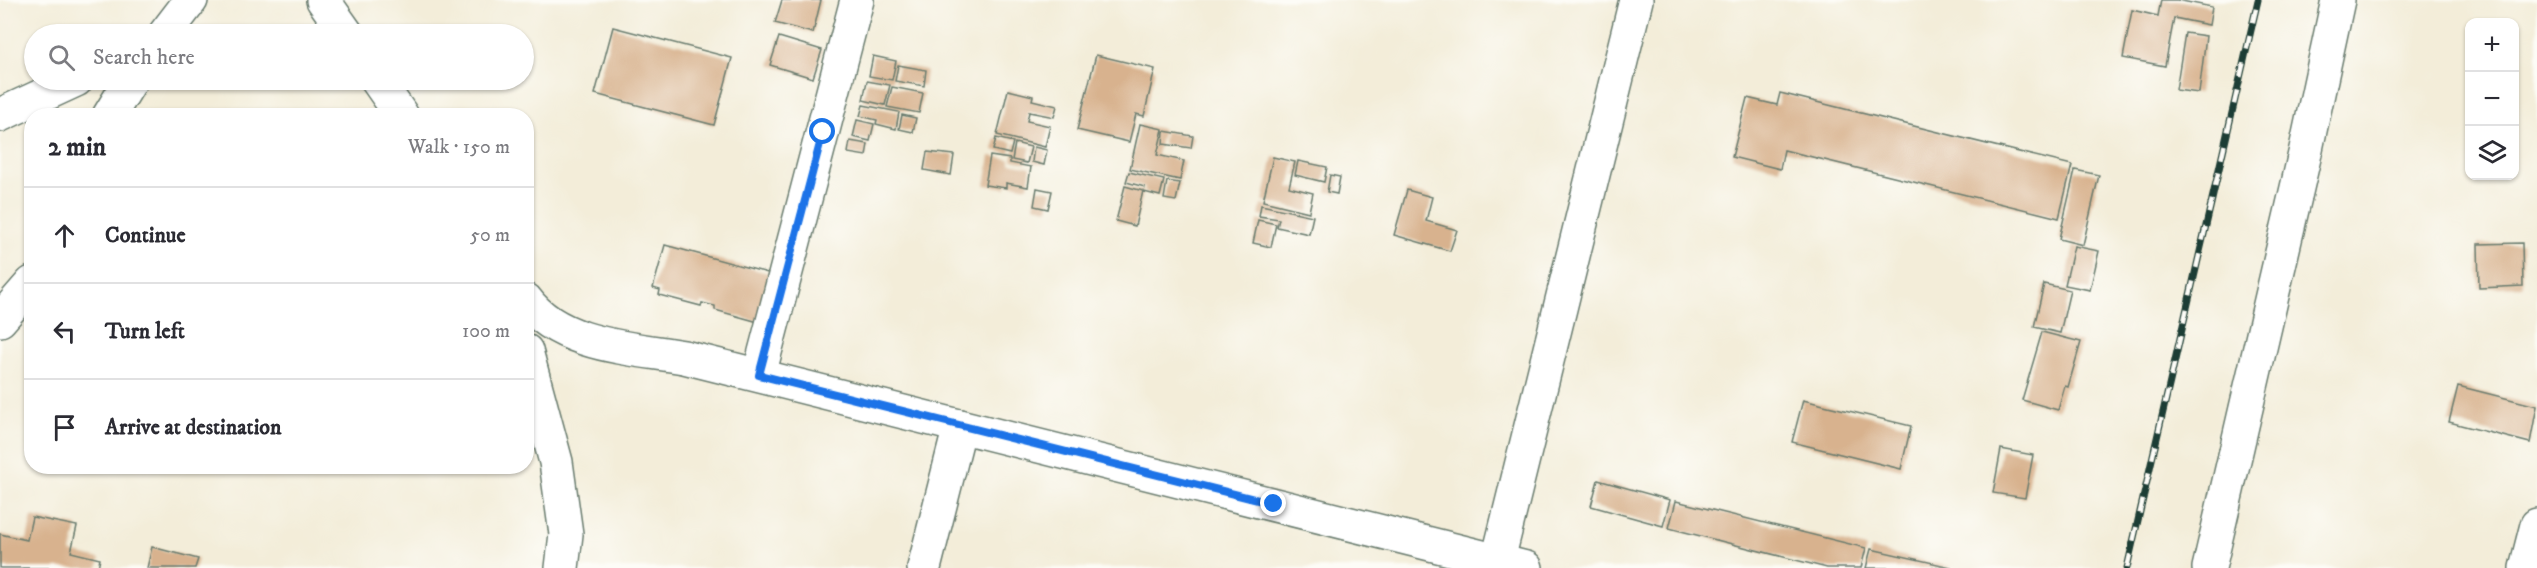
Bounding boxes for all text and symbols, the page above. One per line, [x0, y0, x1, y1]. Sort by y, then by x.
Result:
map controls [2465, 18, 2519, 180]
button: + [2465, 18, 2519, 72]
search box [24, 24, 534, 90]
icon: search [45, 41, 78, 74]
text: Search here [93, 44, 195, 71]
button: − [2465, 72, 2519, 126]
route start [809, 118, 835, 144]
button: layers [2465, 126, 2519, 180]
text: 2 min [48, 131, 106, 164]
text: Walk · 150 m [408, 135, 510, 160]
icon: ahead [48, 219, 81, 252]
text: Continue [105, 222, 186, 249]
text: 50 m [470, 223, 510, 248]
icon: left [48, 315, 81, 348]
text: Turn left [105, 318, 185, 345]
text: 100 m [462, 319, 510, 344]
icon: arrive [48, 411, 81, 444]
text: Arrive at destination [105, 414, 282, 441]
route end [1260, 490, 1286, 516]

